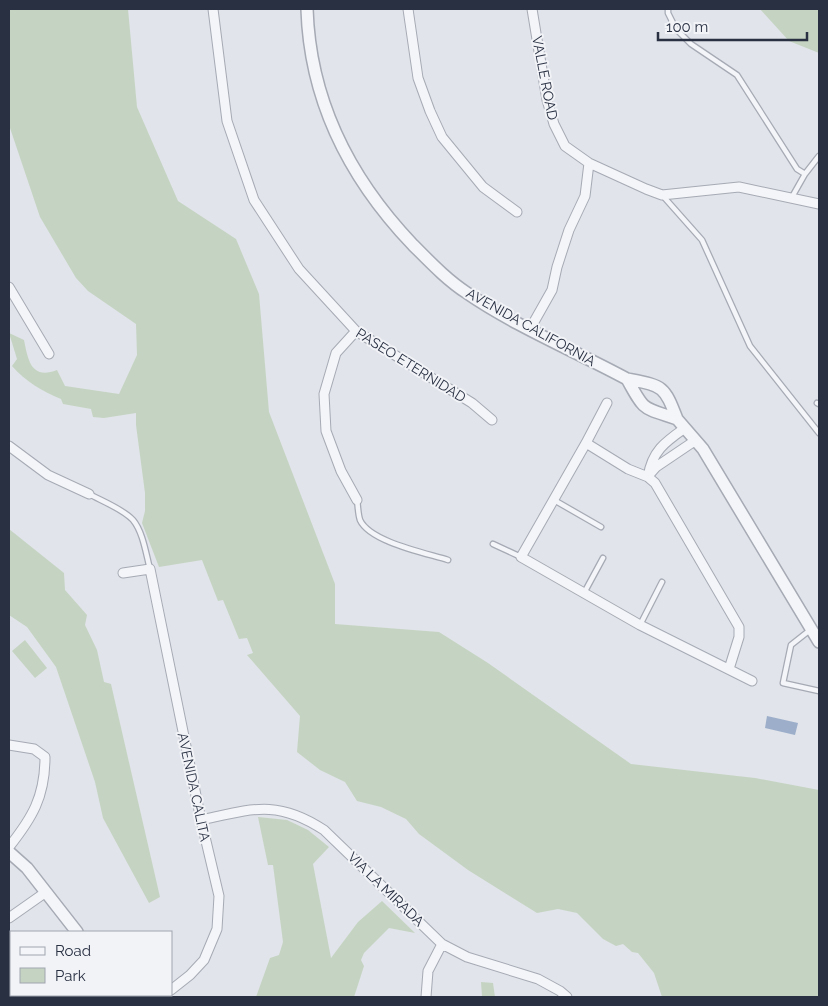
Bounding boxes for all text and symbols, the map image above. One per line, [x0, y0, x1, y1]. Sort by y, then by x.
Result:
scale bar [658, 10, 807, 42]
text: 100 m [666, 18, 708, 36]
street label: VALLE ROAD [529, 35, 561, 121]
street label: AVENIDA CALIFORNIA [464, 285, 599, 369]
street label: PASEO ETERNIDAD [353, 325, 469, 405]
street label: AVENIDA CALITA [175, 731, 213, 843]
street label: VIA LA MIRADA [345, 849, 428, 930]
legend [10, 931, 172, 996]
text: Road [55, 942, 91, 960]
text: Park [55, 967, 86, 985]

